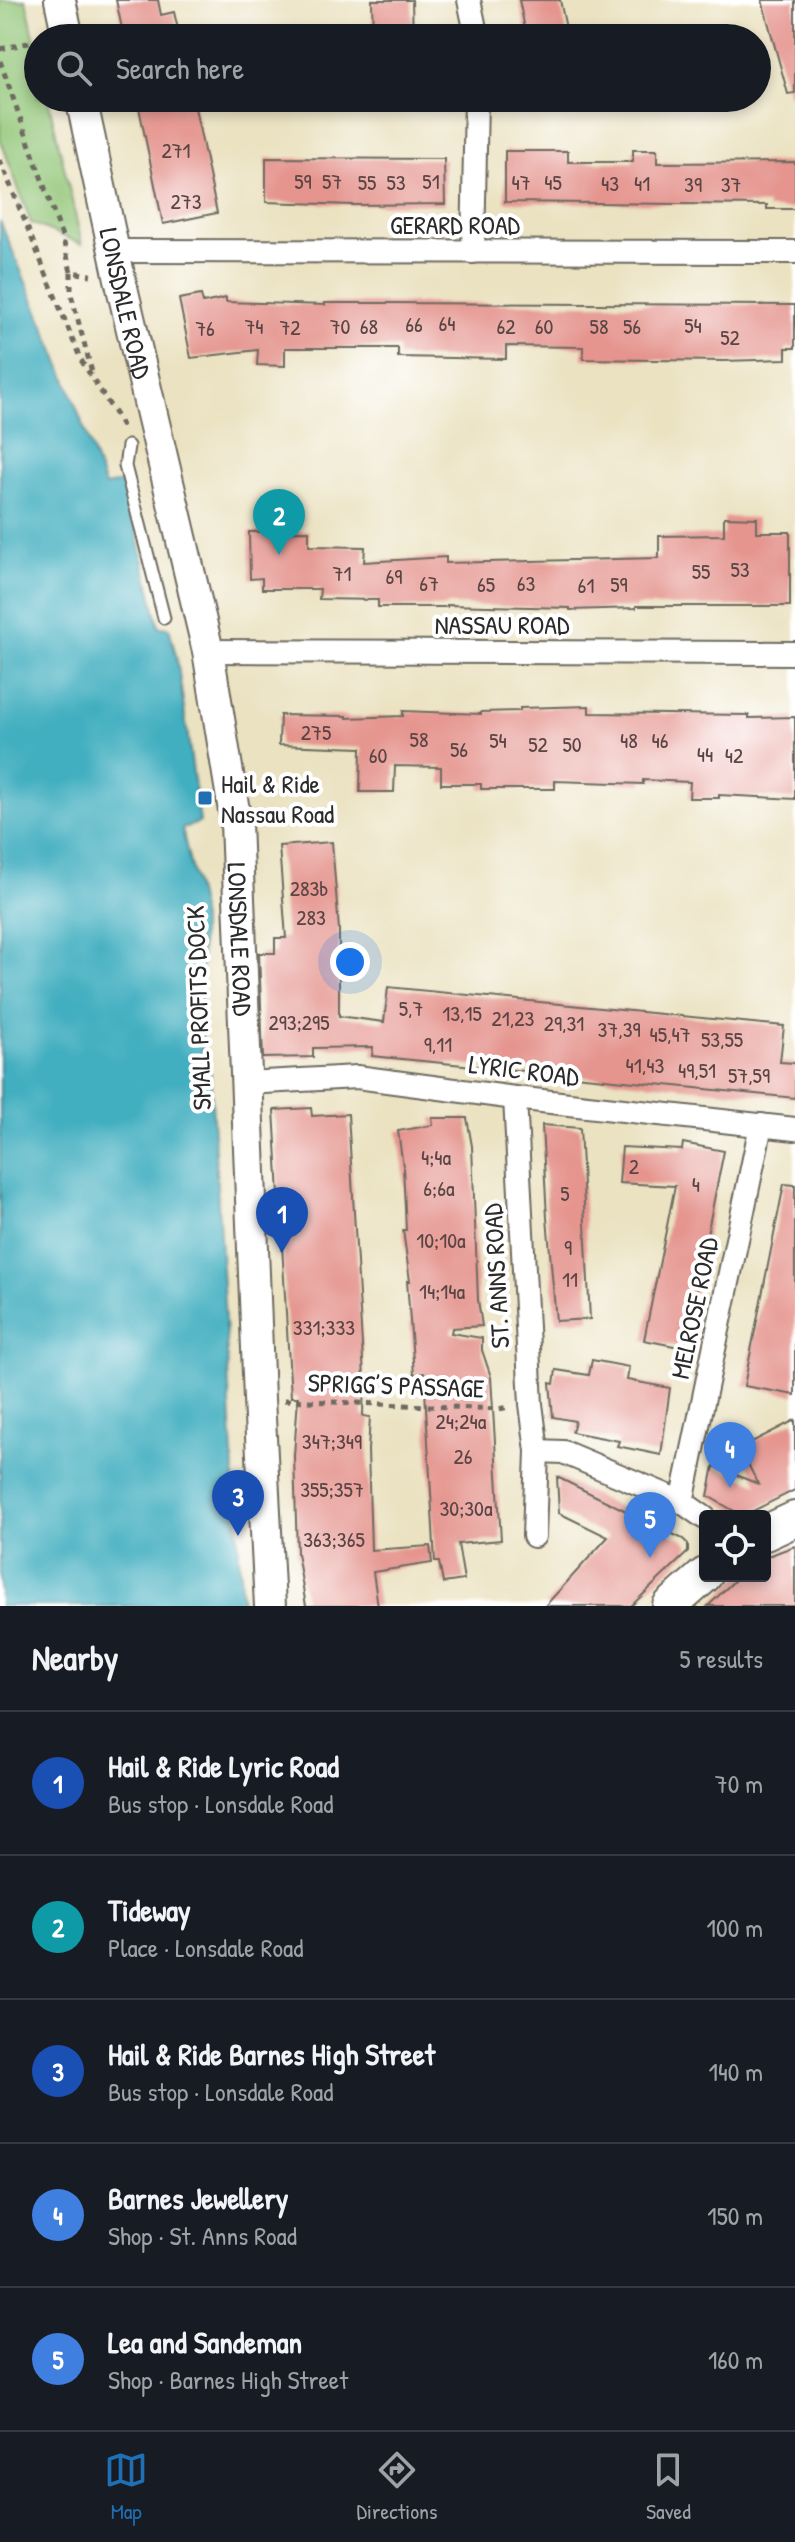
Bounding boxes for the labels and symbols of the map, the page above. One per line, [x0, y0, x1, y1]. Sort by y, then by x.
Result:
house number: 271 [161, 135, 191, 165]
house number: 59 [294, 166, 312, 196]
house number: 57 [322, 166, 342, 196]
house number: 51 [422, 166, 440, 196]
house number: 55 [358, 167, 376, 197]
house number: 53 [386, 167, 406, 197]
house number: 47 [511, 167, 531, 197]
house number: 45 [544, 167, 562, 197]
house number: 43 [601, 168, 619, 198]
house number: 41 [634, 168, 650, 198]
house number: 39 [684, 169, 702, 199]
house number: 37 [721, 169, 741, 199]
house number: 273 [170, 186, 202, 216]
street label: GERARD ROAD [390, 207, 521, 242]
street label: LONSDALE ROAD [92, 225, 161, 383]
house number: 64 [438, 308, 456, 338]
house number: 66 [405, 309, 423, 339]
house number: 54 [684, 310, 702, 340]
house number: 74 [244, 311, 264, 341]
house number: 70 [330, 311, 351, 341]
house number: 68 [360, 311, 378, 341]
house number: 62 [496, 311, 516, 341]
house number: 60 [535, 311, 553, 341]
house number: 58 [590, 311, 608, 341]
house number: 56 [623, 311, 641, 341]
house number: 72 [279, 312, 301, 342]
house number: 76 [195, 313, 215, 343]
house number: 52 [720, 322, 741, 352]
pin: 2 [253, 489, 305, 555]
house number: 53 [730, 554, 750, 584]
house number: 55 [692, 556, 710, 586]
house number: 71 [333, 558, 351, 588]
house number: 69 [386, 561, 402, 591]
house number: 67 [419, 568, 439, 598]
house number: 63 [517, 568, 535, 598]
house number: 65 [477, 569, 495, 599]
house number: 59 [610, 569, 628, 599]
house number: 61 [578, 570, 594, 600]
street label: NASSAU ROAD [435, 607, 570, 642]
house number: 275 [301, 717, 331, 747]
house number: 58 [410, 724, 428, 754]
house number: 54 [489, 725, 507, 755]
house number: 48 [620, 725, 638, 755]
house number: 46 [651, 725, 669, 755]
house number: 52 [528, 729, 549, 759]
house number: 50 [562, 729, 582, 759]
house number: 56 [450, 734, 468, 764]
house number: 44 [697, 739, 713, 769]
house number: 60 [369, 740, 387, 770]
house number: 42 [725, 740, 744, 770]
place label: Hail & Ride Nassau Road [221, 766, 334, 831]
marker: Hail & Ride Nassau Road [196, 789, 214, 807]
street label: LONSDALE ROAD [220, 862, 261, 1017]
house number: 283b [290, 873, 328, 903]
house number: 283 [296, 902, 326, 932]
street label: SMALL PROFITS DOCK [177, 905, 219, 1111]
your location [330, 942, 370, 982]
house number: 5,7 [399, 993, 423, 1023]
house number: 13,15 [442, 998, 482, 1028]
house number: 21,23 [492, 1003, 535, 1033]
house number: 293;295 [268, 1007, 330, 1037]
house number: 29,31 [544, 1008, 584, 1038]
house number: 37,39 [597, 1014, 641, 1044]
house number: 45,47 [649, 1019, 691, 1049]
house number: 53,55 [701, 1024, 743, 1054]
house number: 9,11 [424, 1029, 452, 1059]
street label: LYRIC ROAD [467, 1046, 582, 1094]
house number: 41,43 [626, 1050, 665, 1080]
house number: 49,51 [678, 1055, 716, 1085]
house number: 57,59 [728, 1060, 770, 1090]
house number: 4;4a [421, 1142, 451, 1172]
house number: 2 [629, 1151, 640, 1181]
house number: 4 [692, 1169, 700, 1199]
house number: 6;6a [423, 1173, 455, 1203]
house number: 5 [560, 1178, 570, 1208]
pin: 1 [256, 1187, 308, 1253]
street label: ST. ANNS ROAD [475, 1202, 517, 1349]
house number: 10;10a [416, 1225, 466, 1255]
house number: 9 [564, 1232, 572, 1262]
street label: MELROSE ROAD [662, 1234, 726, 1382]
house number: 11 [562, 1264, 578, 1294]
house number: 14;14a [419, 1276, 465, 1306]
house number: 331;333 [293, 1312, 355, 1342]
street label: SPRIGG’S PASSAGE [307, 1364, 485, 1406]
house number: 24;24a [436, 1406, 487, 1436]
pin: 4 [704, 1422, 756, 1488]
house number: 347;349 [302, 1426, 362, 1456]
house number: 26 [453, 1441, 473, 1471]
pin: 3 [212, 1470, 264, 1536]
house number: 355;357 [300, 1474, 364, 1504]
pin: 5 [624, 1492, 676, 1558]
house number: 30;30a [439, 1493, 493, 1523]
house number: 363;365 [303, 1524, 365, 1554]

